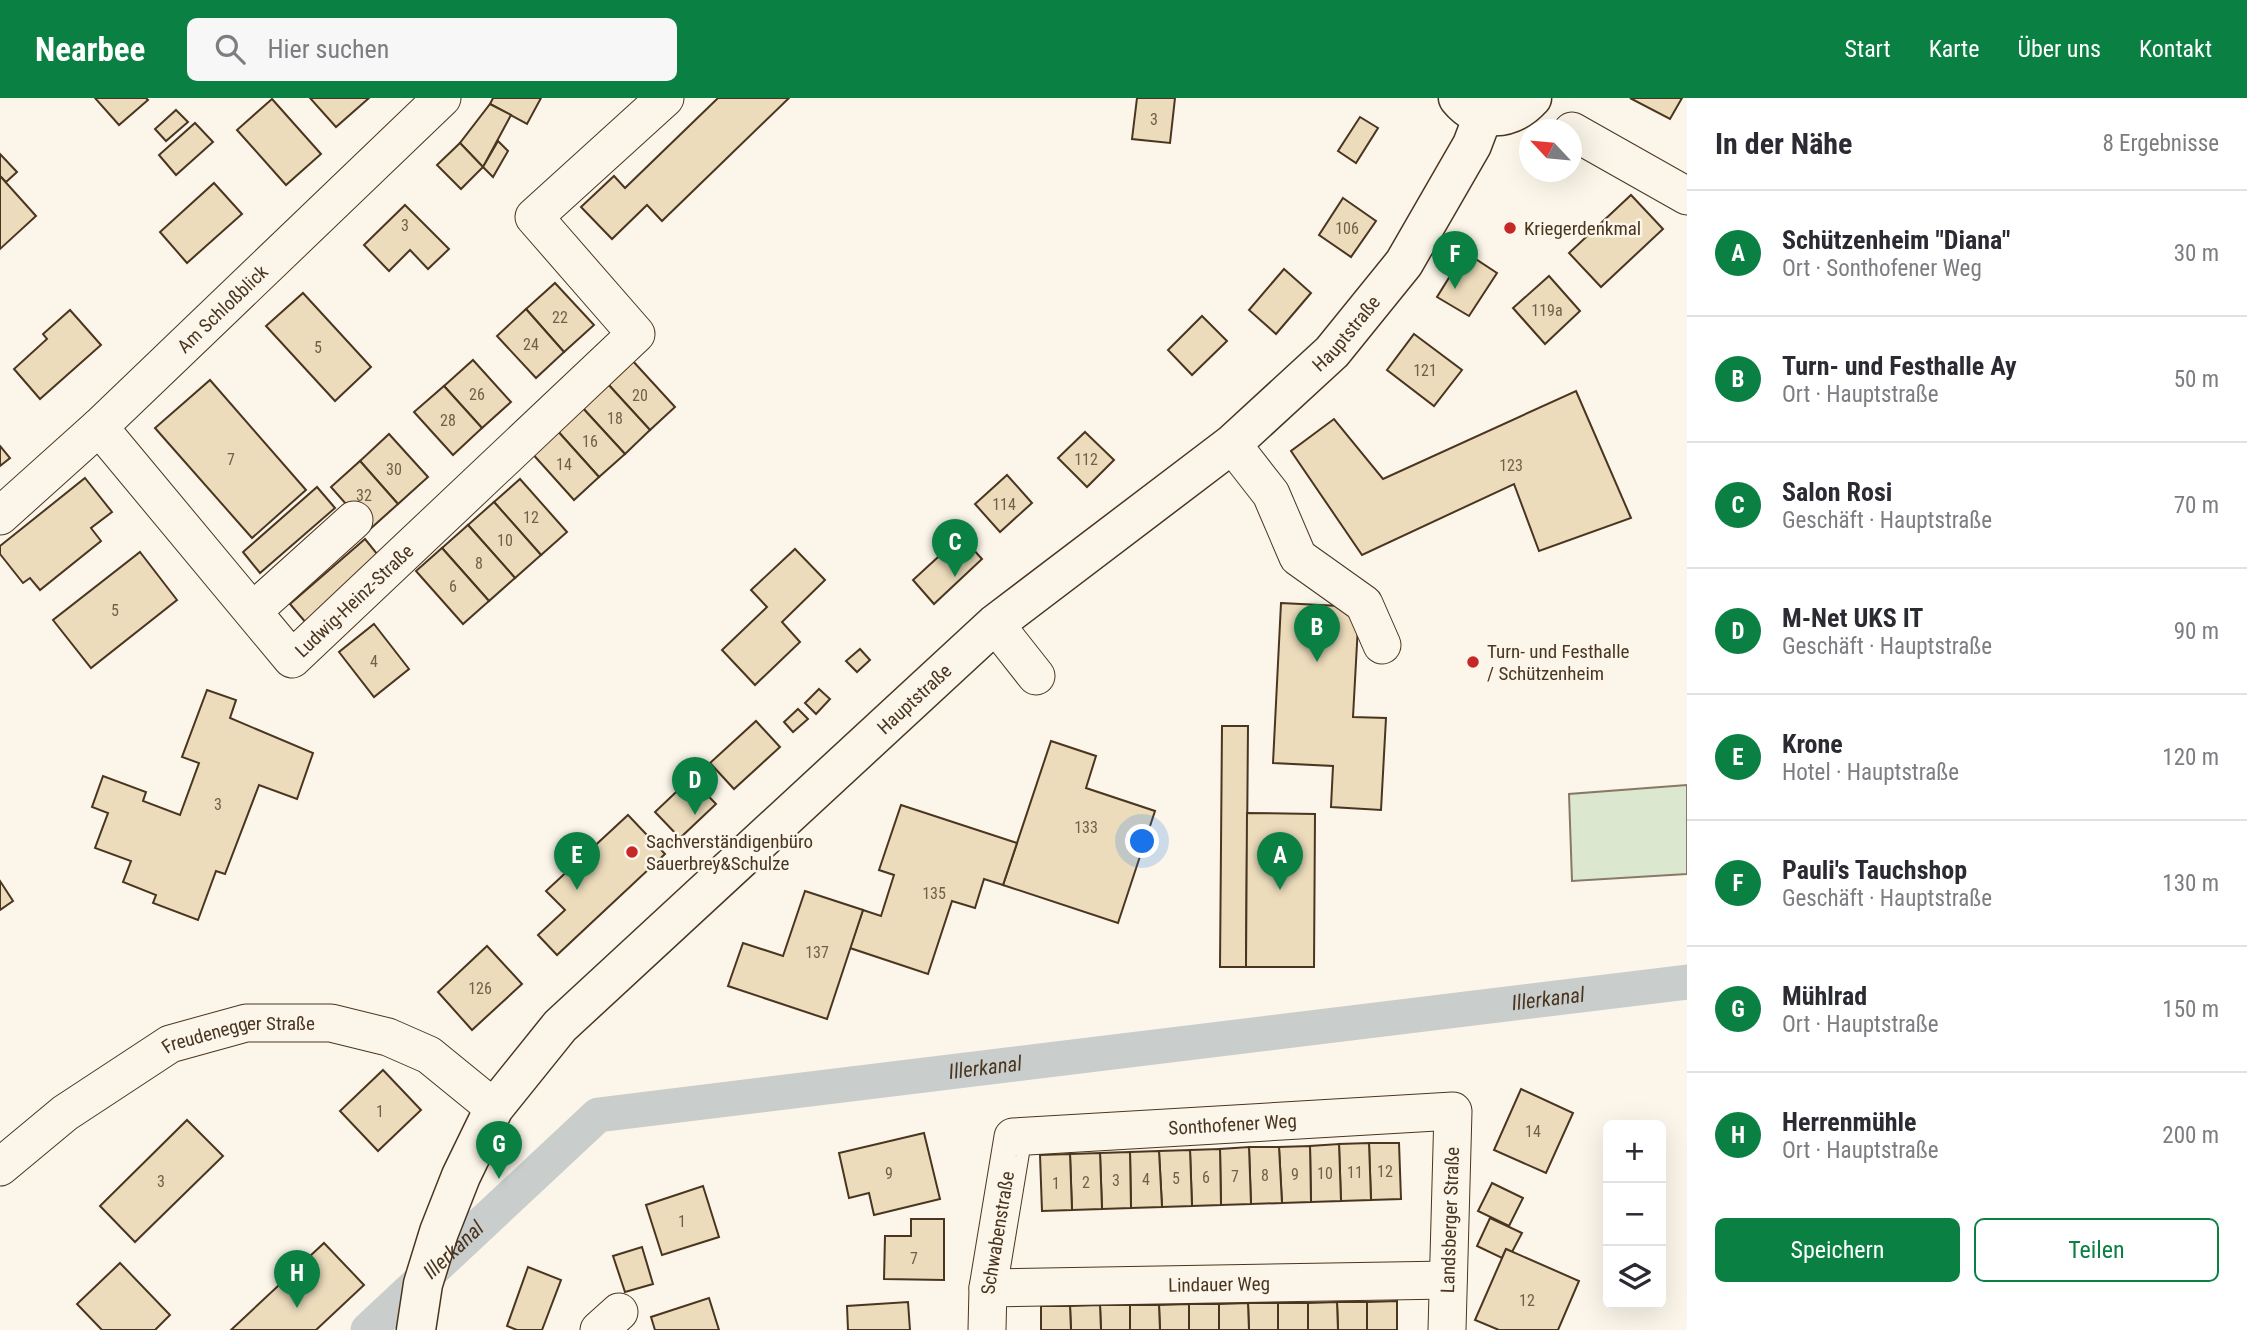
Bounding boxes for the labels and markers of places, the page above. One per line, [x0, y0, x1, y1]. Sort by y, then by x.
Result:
place label: Kriegerdenkmal [1524, 217, 1641, 240]
marker: Kriegerdenkmal [1502, 220, 1518, 236]
pin: F [1432, 231, 1478, 289]
pin: C [932, 519, 978, 577]
pin: B [1294, 604, 1340, 662]
place label: Turn- und Festhalle / Schützenheim [1487, 640, 1630, 685]
marker: Turn- und Festhalle / Schützenheim [1465, 654, 1481, 670]
pin: D [672, 757, 718, 815]
place label: Sachverständigenbüro Sauerbrey&Schulze [646, 830, 813, 875]
pin: E [554, 832, 600, 890]
pin: A [1257, 832, 1303, 890]
marker: Sachverständigenbüro Sauerbrey&Schulze [624, 844, 640, 860]
pin: G [476, 1121, 522, 1179]
pin: H [274, 1250, 320, 1308]

